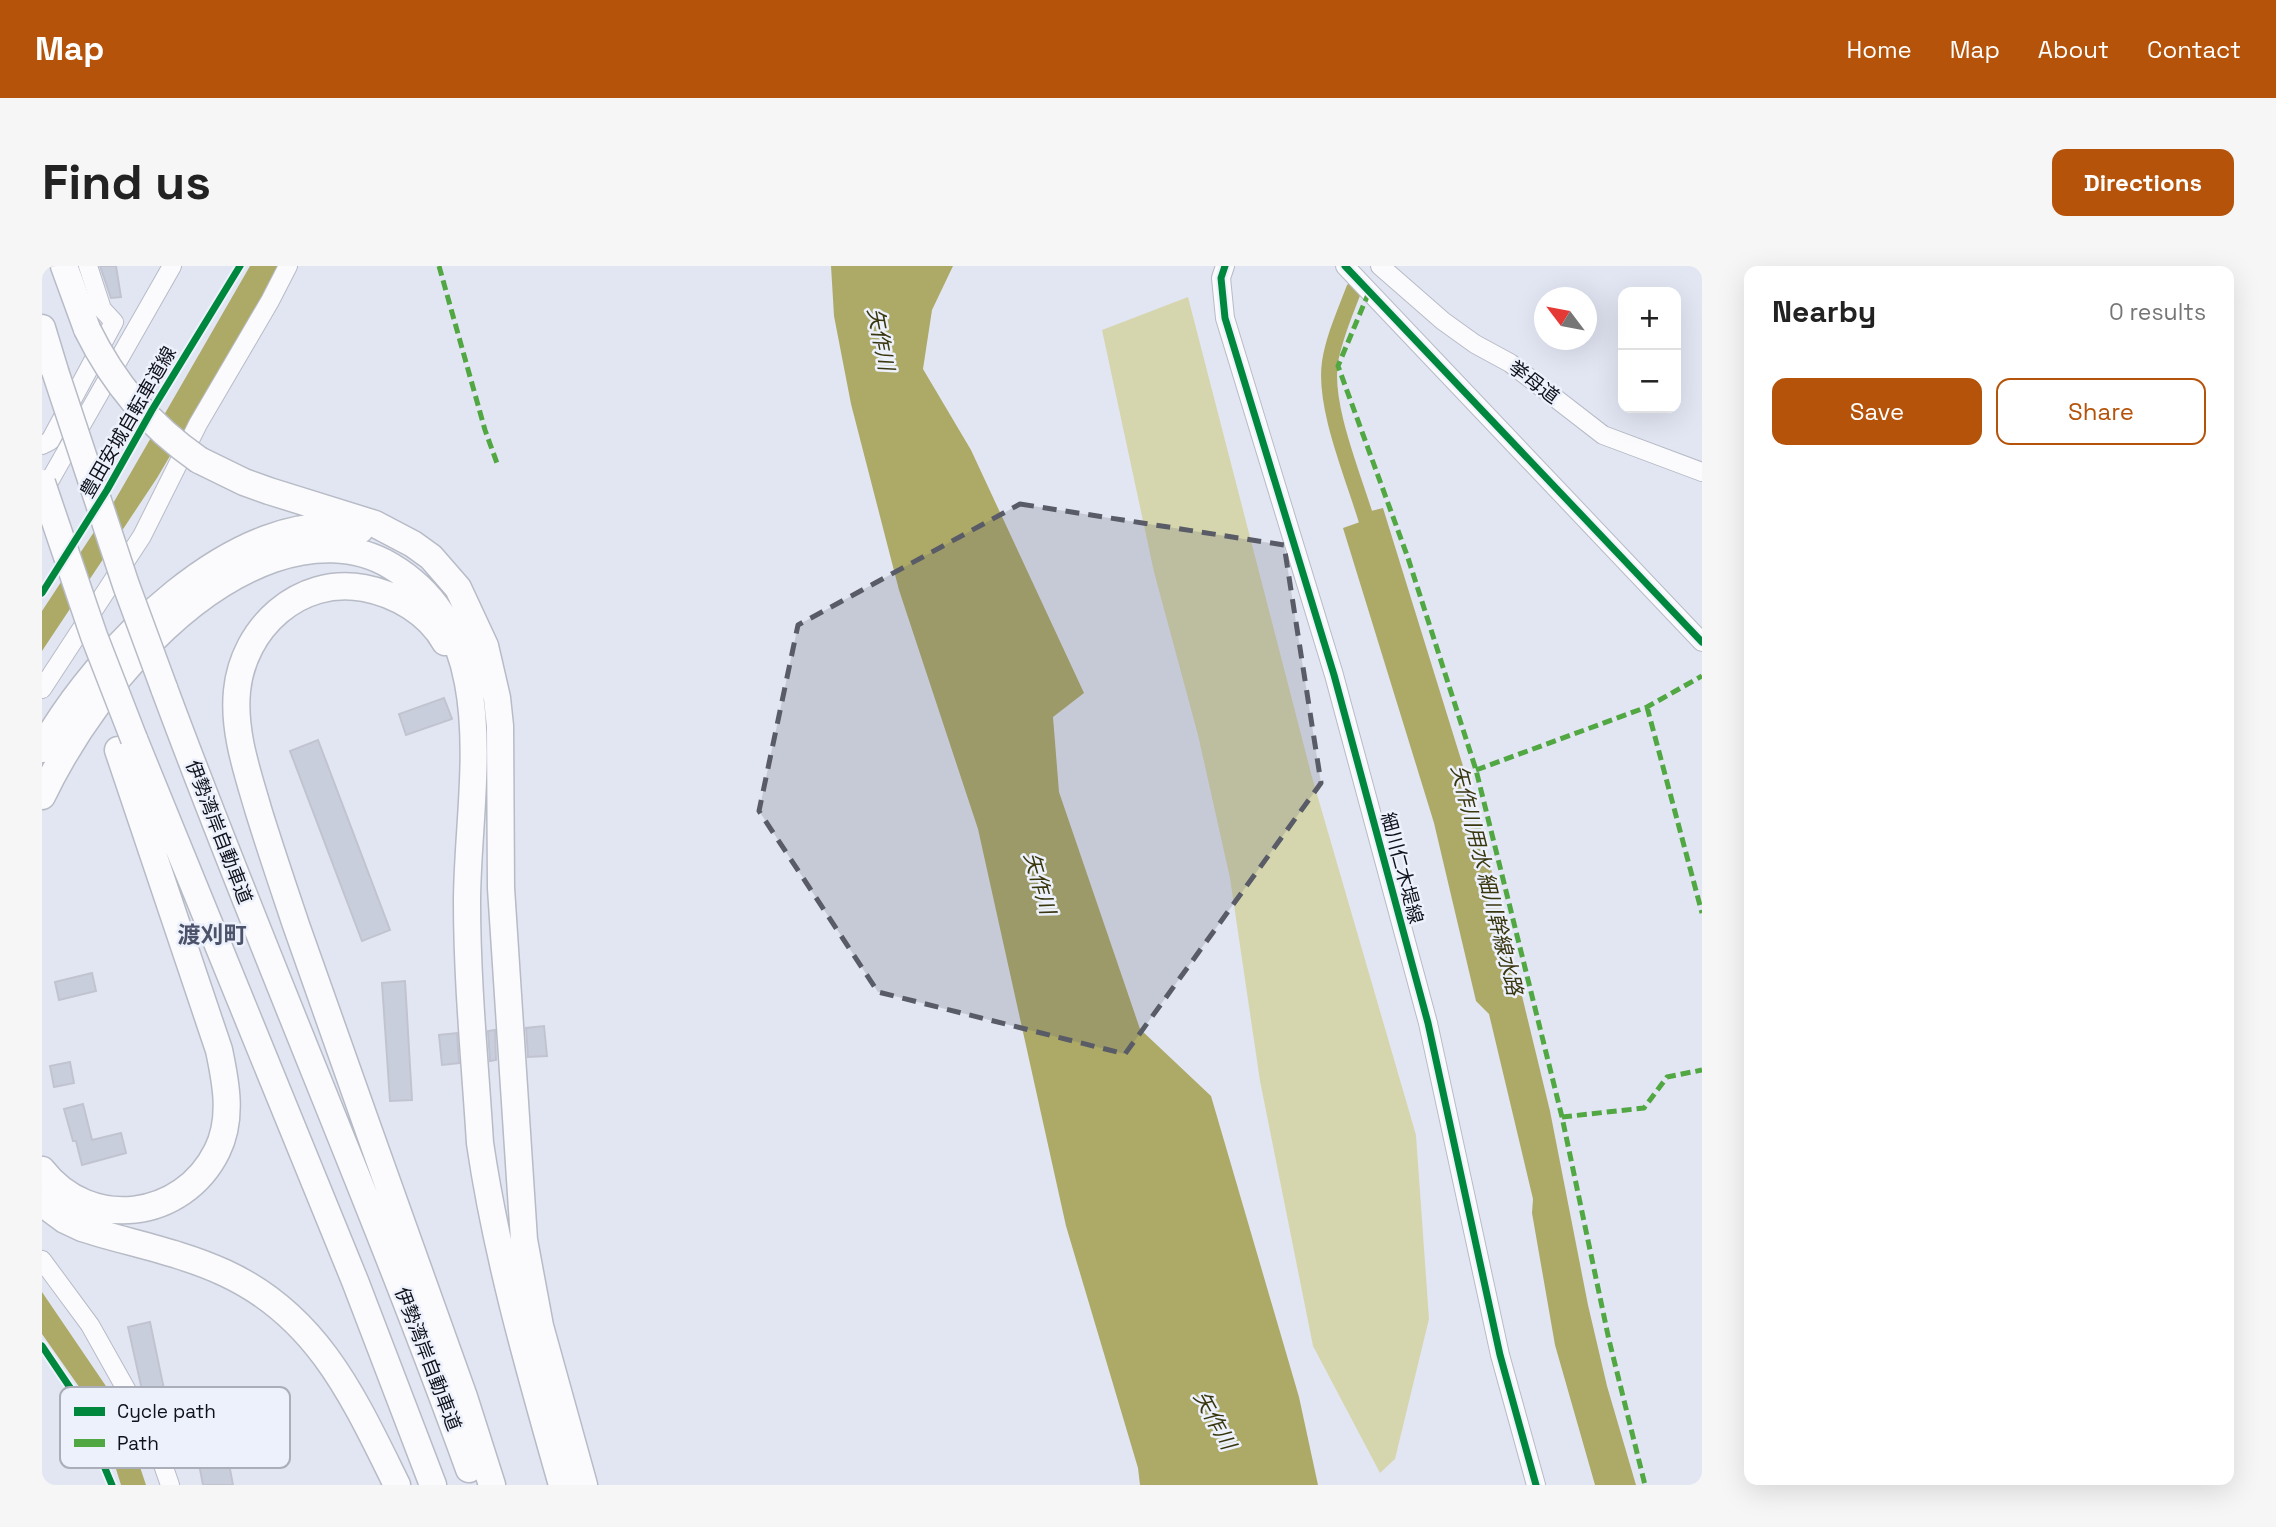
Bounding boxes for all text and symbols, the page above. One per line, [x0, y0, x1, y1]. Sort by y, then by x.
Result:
text: Map [35, 28, 104, 70]
text: Home [1846, 34, 1912, 65]
text: Map [1950, 34, 2000, 65]
text: About [2038, 34, 2109, 65]
text: Contact [2147, 34, 2241, 65]
button: Directions [2052, 149, 2234, 216]
text: Find us [42, 151, 211, 213]
north arrow [1534, 287, 1597, 350]
map controls [1618, 287, 1681, 413]
button: + [1618, 287, 1681, 350]
text: Nearby [1772, 292, 1876, 331]
text: 0 results [2109, 297, 2206, 327]
water label: 矢作川 [862, 306, 901, 374]
street label: 豊田安城自転車道線 [74, 342, 182, 502]
button: − [1618, 350, 1681, 413]
street label: 挙母道 [1504, 355, 1564, 409]
button: Save [1772, 378, 1982, 445]
button: Share [1996, 378, 2206, 445]
street label: 伊勢湾岸自動車道 [180, 757, 258, 907]
water label: 矢作川用水 細川幹線水路 [1445, 762, 1529, 1000]
street label: 細川仁木堤線 [1375, 810, 1429, 926]
water label: 矢作川 [1018, 849, 1062, 919]
district label: 渡刈町 [178, 920, 247, 950]
street label: 伊勢湾岸自動車道 [389, 1284, 467, 1434]
water label: 矢作川 [1188, 1386, 1243, 1456]
legend [60, 1387, 290, 1468]
text: Cycle path [117, 1399, 216, 1424]
text: Path [117, 1431, 159, 1456]

